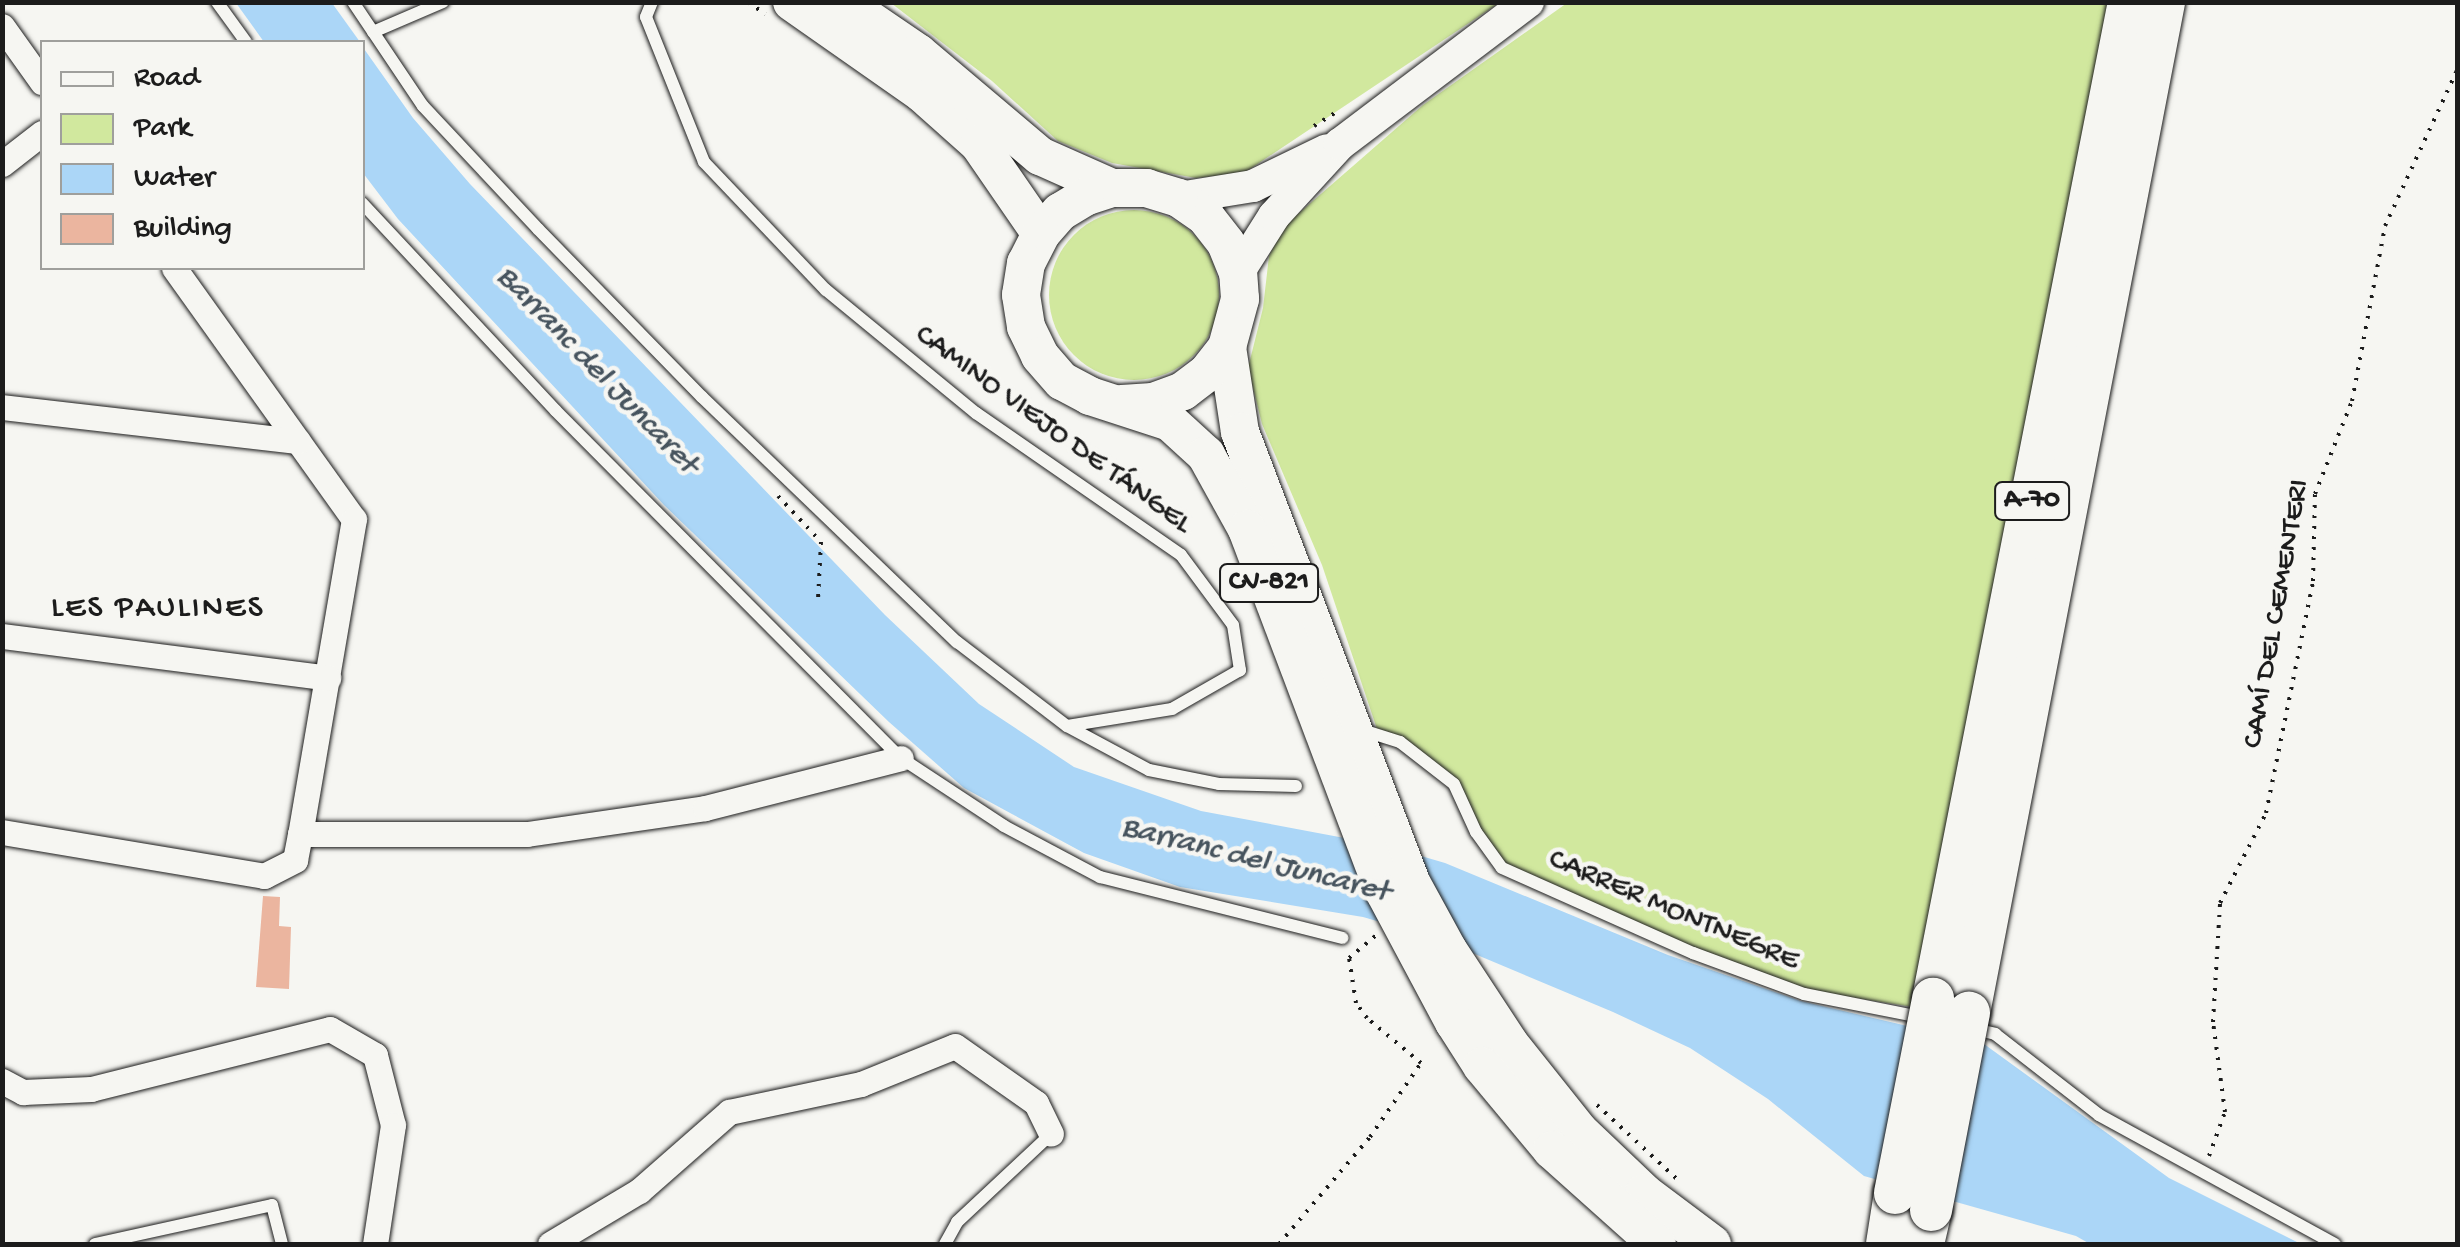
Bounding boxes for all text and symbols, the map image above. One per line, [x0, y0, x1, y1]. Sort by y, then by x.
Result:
legend [40, 40, 365, 270]
text: Road [134, 62, 200, 97]
text: Park [134, 112, 191, 147]
text: Water [134, 162, 215, 197]
text: Building [134, 212, 232, 247]
water label: Barranc del Juncaret [487, 259, 705, 483]
street label: CAMINO VIEJO DE TÁNGEL [907, 319, 1197, 543]
street label: CAMÍ DEL CEMENTERI [2237, 477, 2319, 751]
road number: A-70 [1992, 478, 2072, 524]
road number: CV-821 [1219, 560, 1319, 606]
district label: LES PAULINES [51, 590, 265, 628]
water label: Barranc del Juncaret [1117, 809, 1393, 913]
street label: CARRER MONTNEGRE [1542, 843, 1804, 981]

